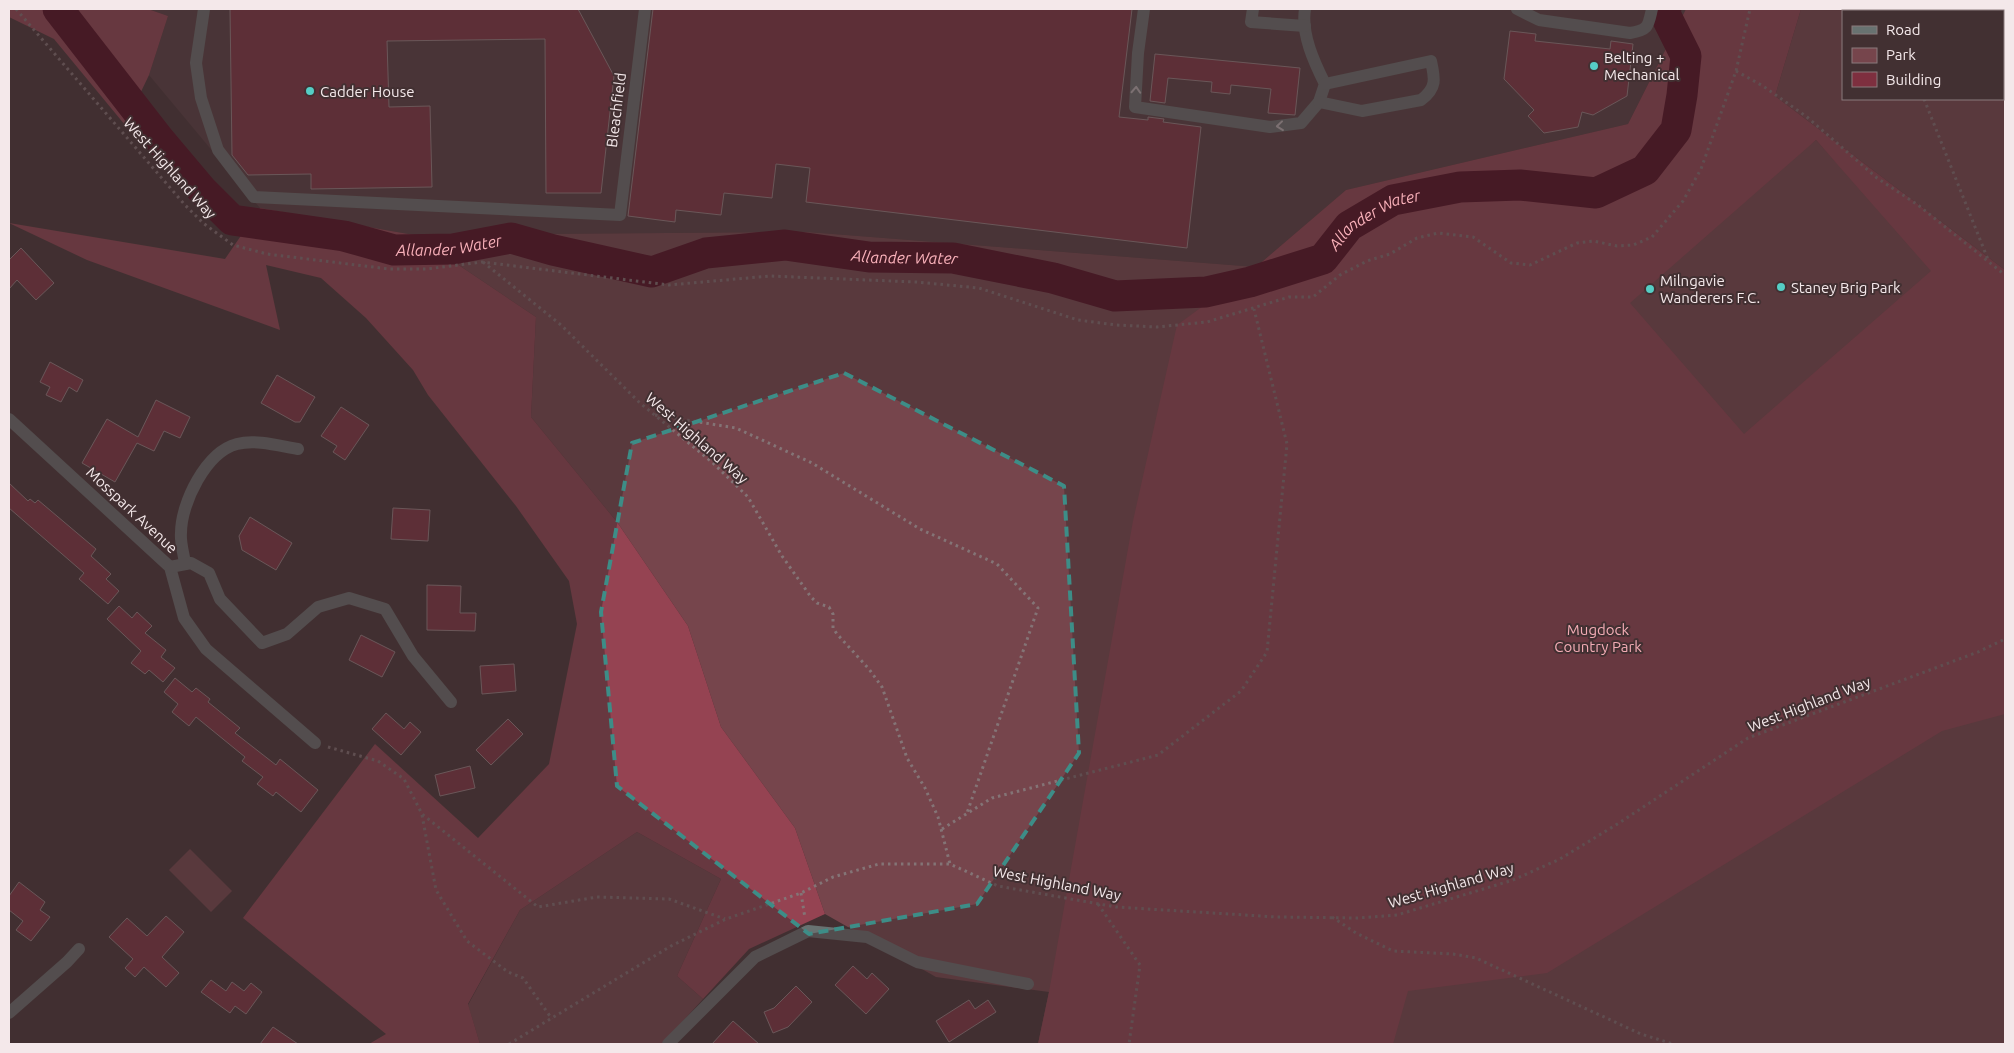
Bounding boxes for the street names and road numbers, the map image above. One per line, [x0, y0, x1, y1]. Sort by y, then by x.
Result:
street label: Bleachfield [603, 72, 629, 148]
street label: West Highland Way [120, 114, 220, 222]
street label: West Highland Way [642, 389, 752, 487]
street label: Mosspark Avenue [83, 463, 181, 557]
street label: West Highland Way [1745, 673, 1873, 735]
street label: West Highland Way [1386, 859, 1516, 911]
street label: West Highland Way [992, 862, 1122, 904]

